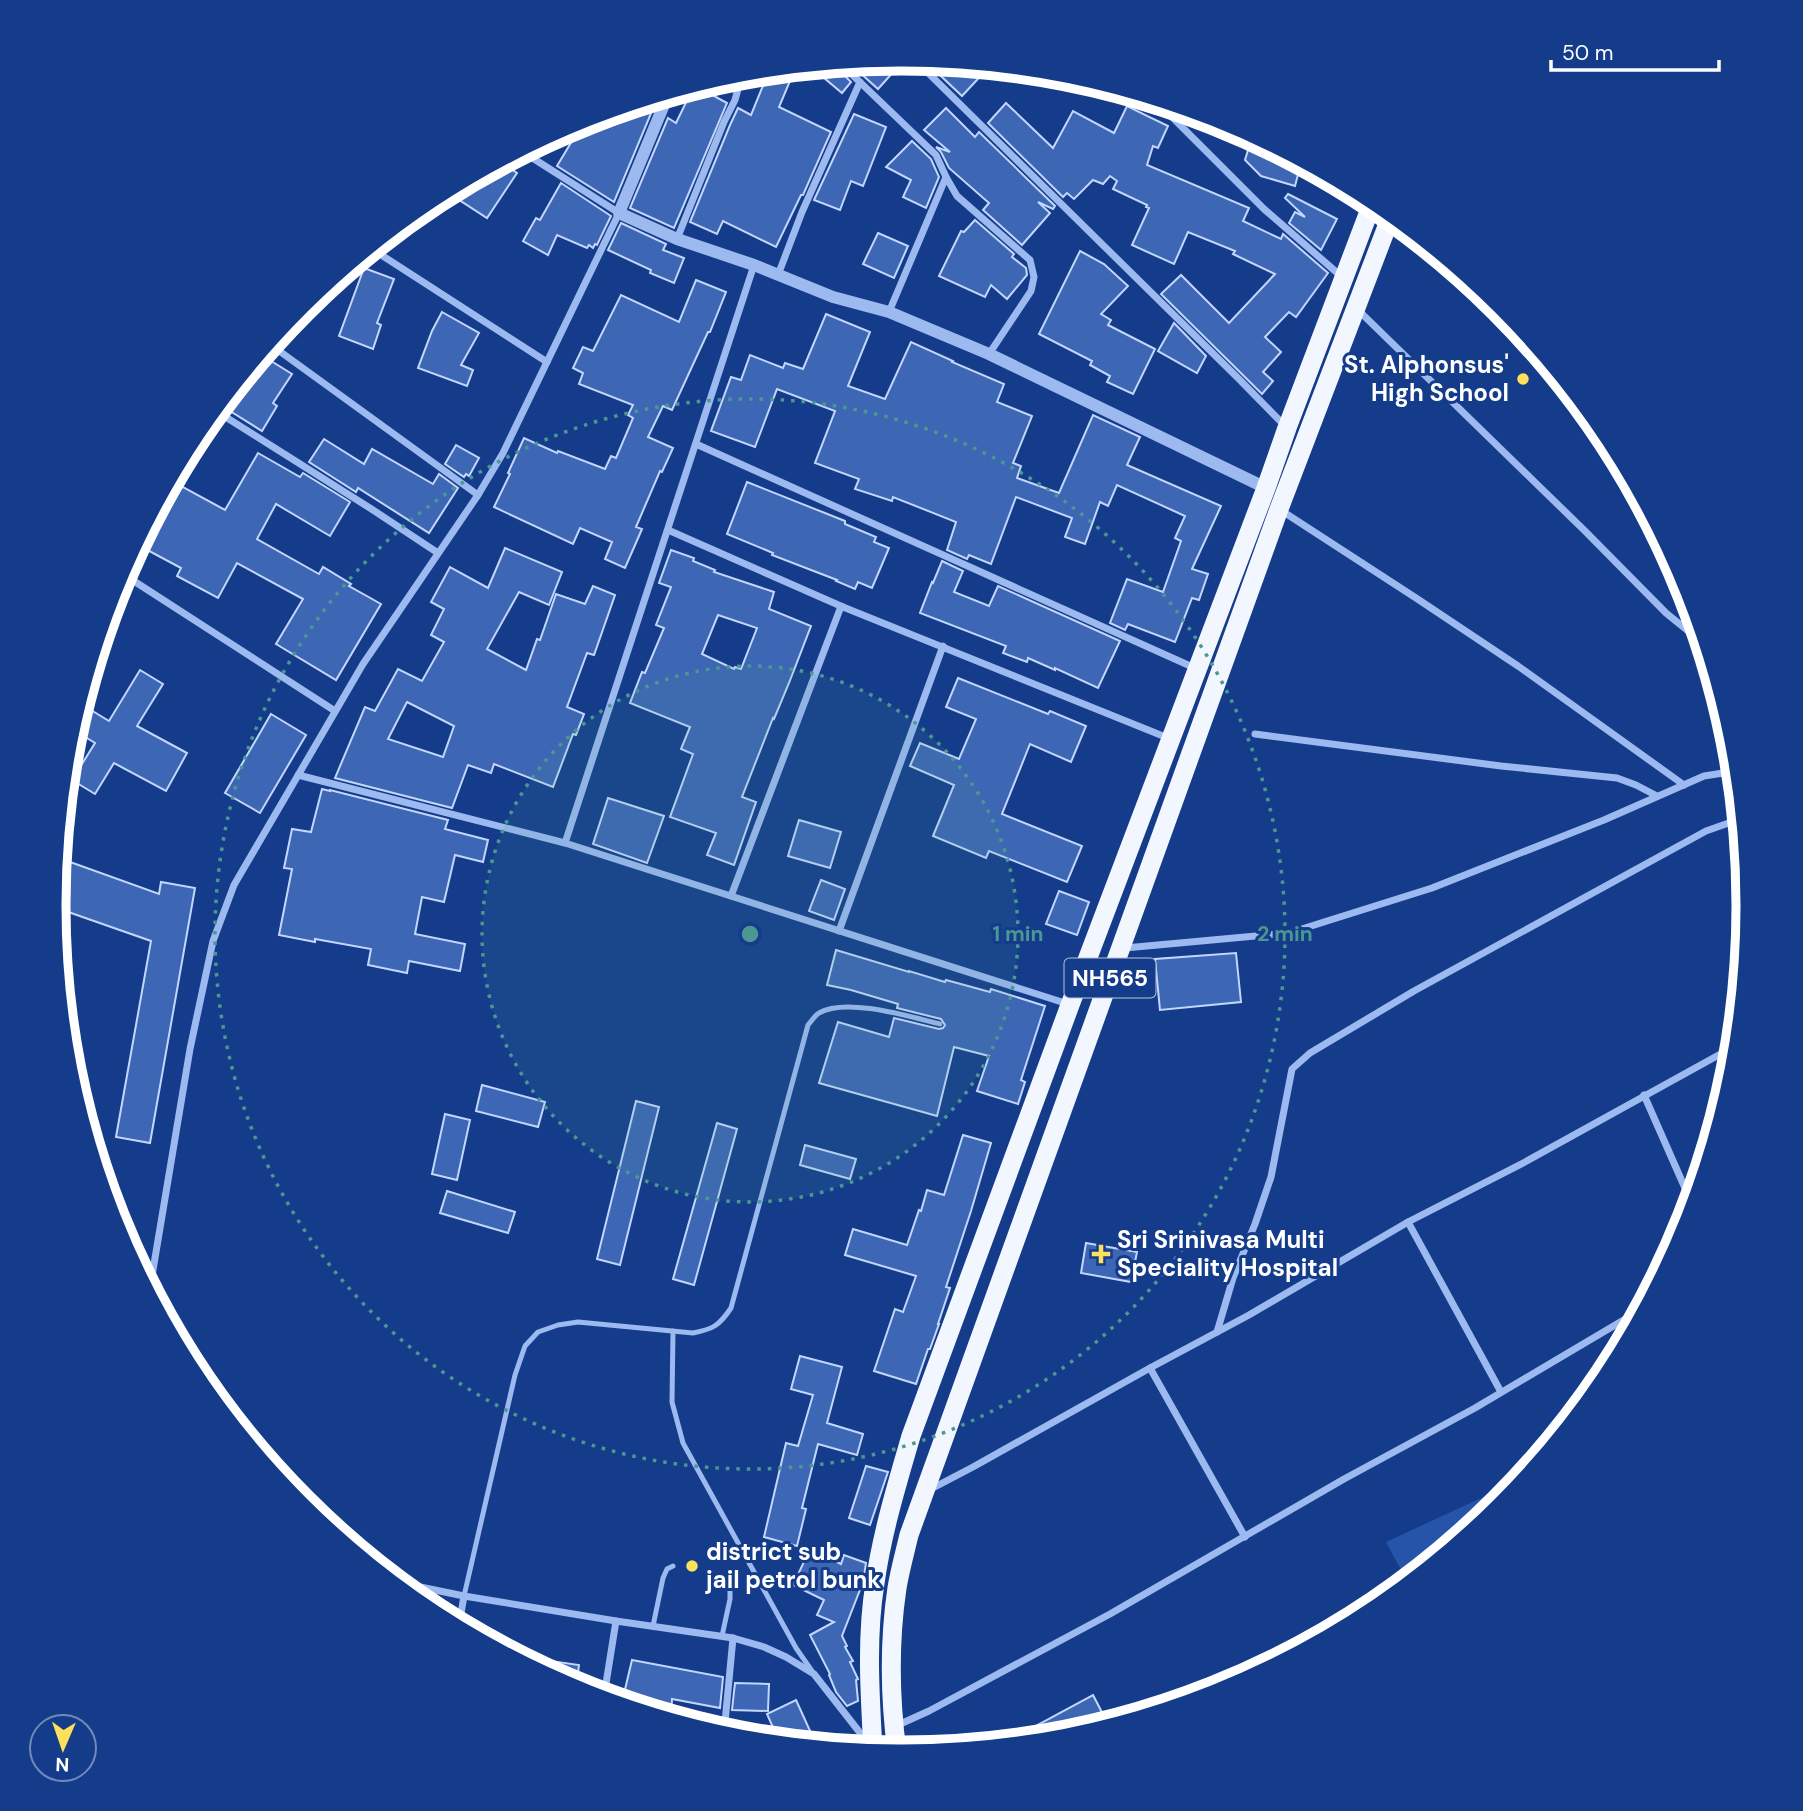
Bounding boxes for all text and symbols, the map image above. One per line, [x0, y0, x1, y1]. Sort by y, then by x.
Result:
scale bar [1551, 28, 1719, 72]
text: 50 m [1562, 39, 1613, 67]
place label: St. Alphonsus' High School [1344, 349, 1509, 408]
marker: St. Alphonsus' High School [1515, 371, 1531, 387]
text: 1 min [992, 920, 1044, 948]
text: 2 min [1257, 920, 1313, 948]
centre of rings [738, 922, 762, 946]
road number: NH565 [1064, 959, 1156, 998]
place label: Sri Srinivasa Multi Speciality Hospital [1117, 1224, 1338, 1283]
marker: Sri Srinivasa Multi Speciality Hospital [1091, 1244, 1111, 1264]
place label: district sub jail petrol bunk [705, 1536, 881, 1595]
marker: district sub jail petrol bunk [684, 1558, 700, 1574]
north arrow [28, 1713, 98, 1783]
text: N [55, 1752, 70, 1777]

